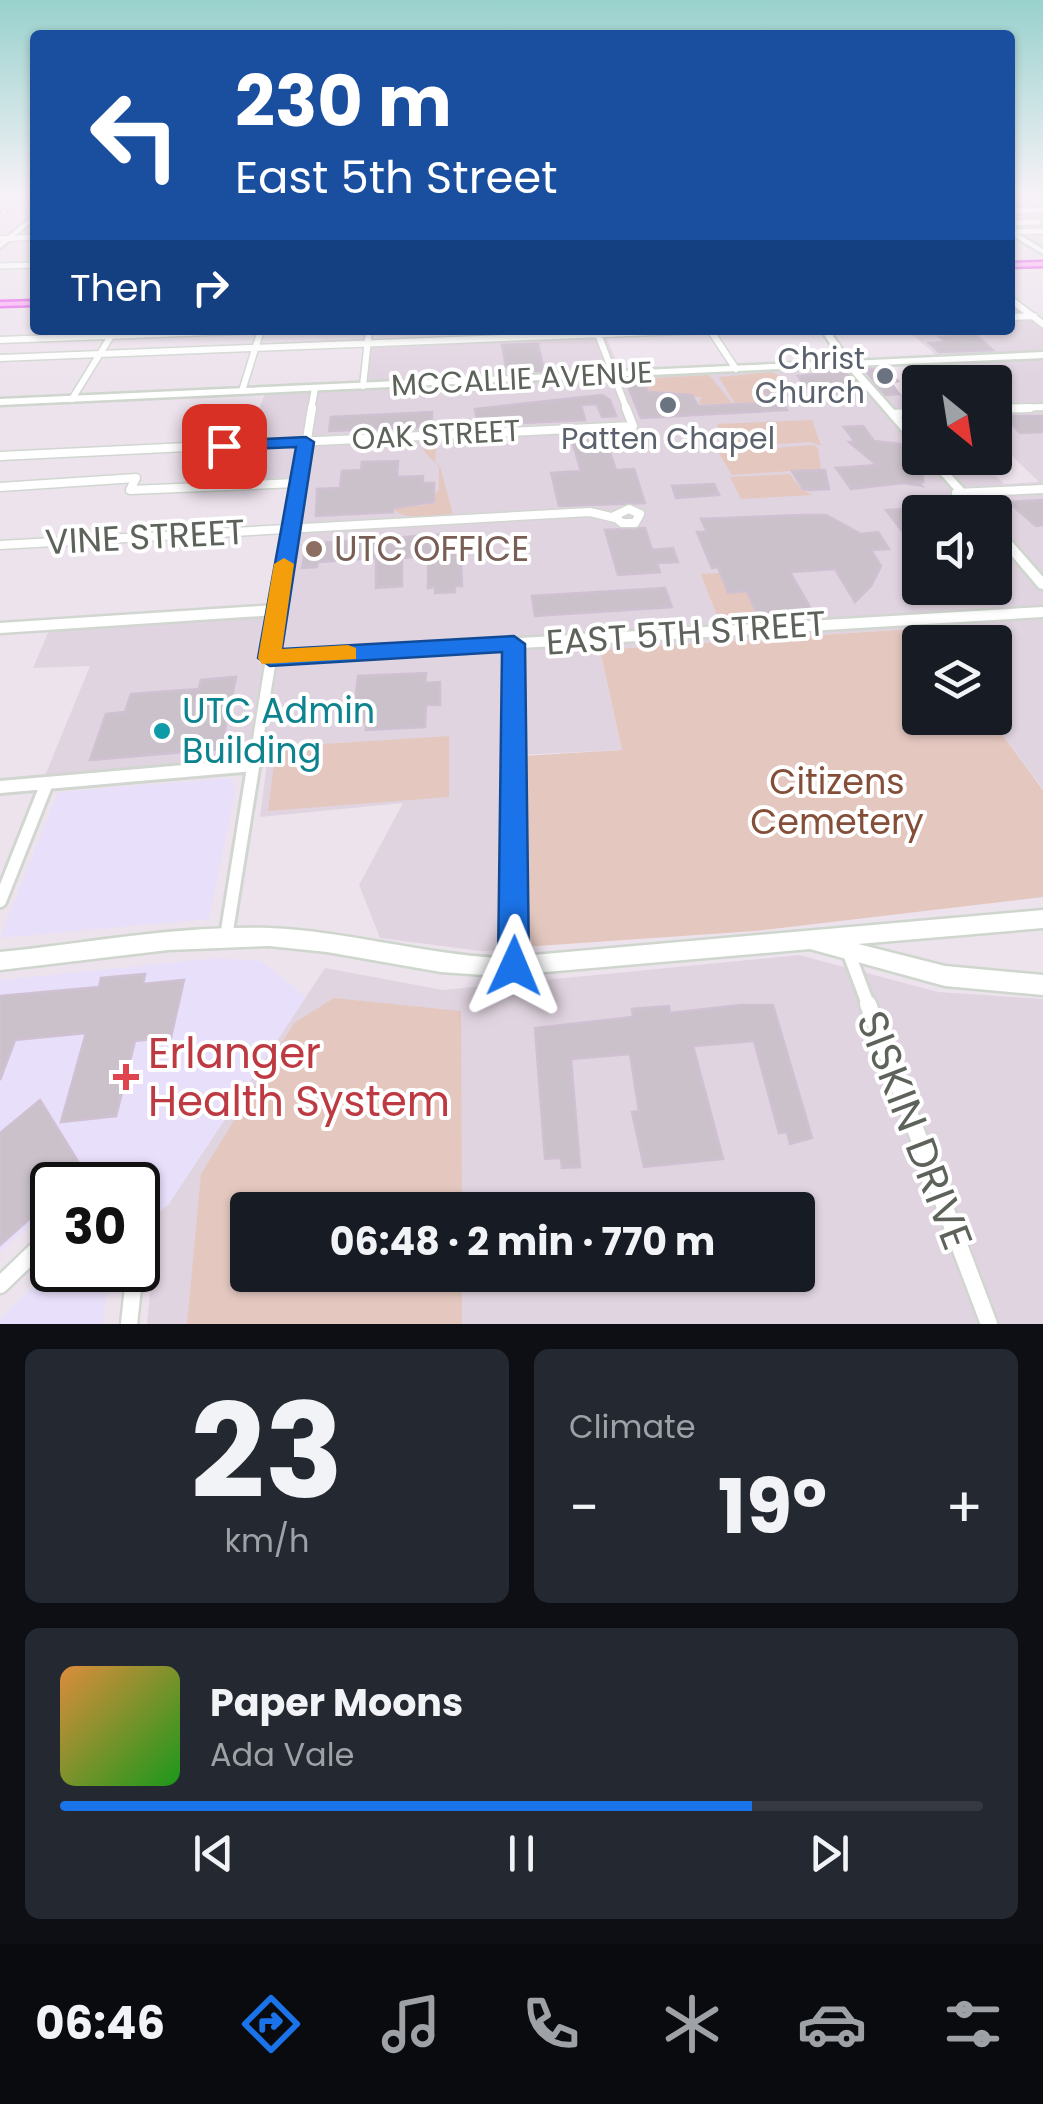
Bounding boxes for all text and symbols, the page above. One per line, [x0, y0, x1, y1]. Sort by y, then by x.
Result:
text: 230 m [235, 52, 452, 151]
icon: left [70, 70, 200, 200]
text: East 5th Street [235, 146, 558, 209]
icon: right [183, 260, 238, 315]
text: Then [70, 261, 163, 314]
place label: Christ Church [755, 337, 865, 414]
street label: MCCALLIE AVENUE [390, 350, 654, 407]
marker: Christ Church [874, 365, 896, 387]
north arrow [902, 365, 1012, 475]
map controls [902, 365, 1012, 735]
marker: Patten Chapel [657, 394, 679, 416]
pin [182, 404, 267, 489]
street label: OAK STREET [351, 409, 521, 460]
place label: Patten Chapel [561, 417, 775, 460]
icon: arrive [197, 419, 252, 474]
button: sound [902, 495, 1012, 605]
street label: VINE STREET [44, 507, 246, 566]
place label: UTC OFFICE [334, 524, 529, 573]
marker: UTC OFFICE [303, 538, 325, 560]
street label: EAST 5TH STREET [544, 598, 828, 667]
button: layers [902, 625, 1012, 735]
place label: UTC Admin Building [182, 686, 375, 775]
marker: UTC Admin Building [151, 720, 173, 742]
park label: Citizens Cemetery [750, 757, 924, 846]
position arrow [462, 914, 566, 1018]
street label: SISKIN DRIVE [842, 1002, 987, 1258]
place label: Erlanger Health System [148, 1024, 450, 1131]
marker: Erlanger Health System [113, 1064, 139, 1090]
speed limit sign: 30 [30, 1162, 160, 1292]
text: 06:48 · 2 min · 770 m [330, 1215, 715, 1268]
text: 23 [191, 1360, 343, 1543]
text: Climate [569, 1404, 696, 1449]
text: 19° [718, 1454, 827, 1559]
text: − [569, 1469, 599, 1546]
text: + [945, 1469, 983, 1546]
text: km/h [224, 1518, 310, 1563]
text: Paper Moons [210, 1676, 463, 1729]
text: Ada Vale [210, 1732, 354, 1777]
icon: previous [186, 1826, 241, 1881]
icon: pause [494, 1826, 549, 1881]
icon: next [802, 1826, 857, 1881]
icon: directions [236, 1989, 306, 2059]
icon: music [376, 1989, 446, 2059]
icon: phone [516, 1989, 586, 2059]
icon: climate [657, 1989, 727, 2059]
icon: car [797, 1989, 867, 2059]
icon: filters [938, 1989, 1008, 2059]
text: 06:46 [35, 1992, 165, 2055]

